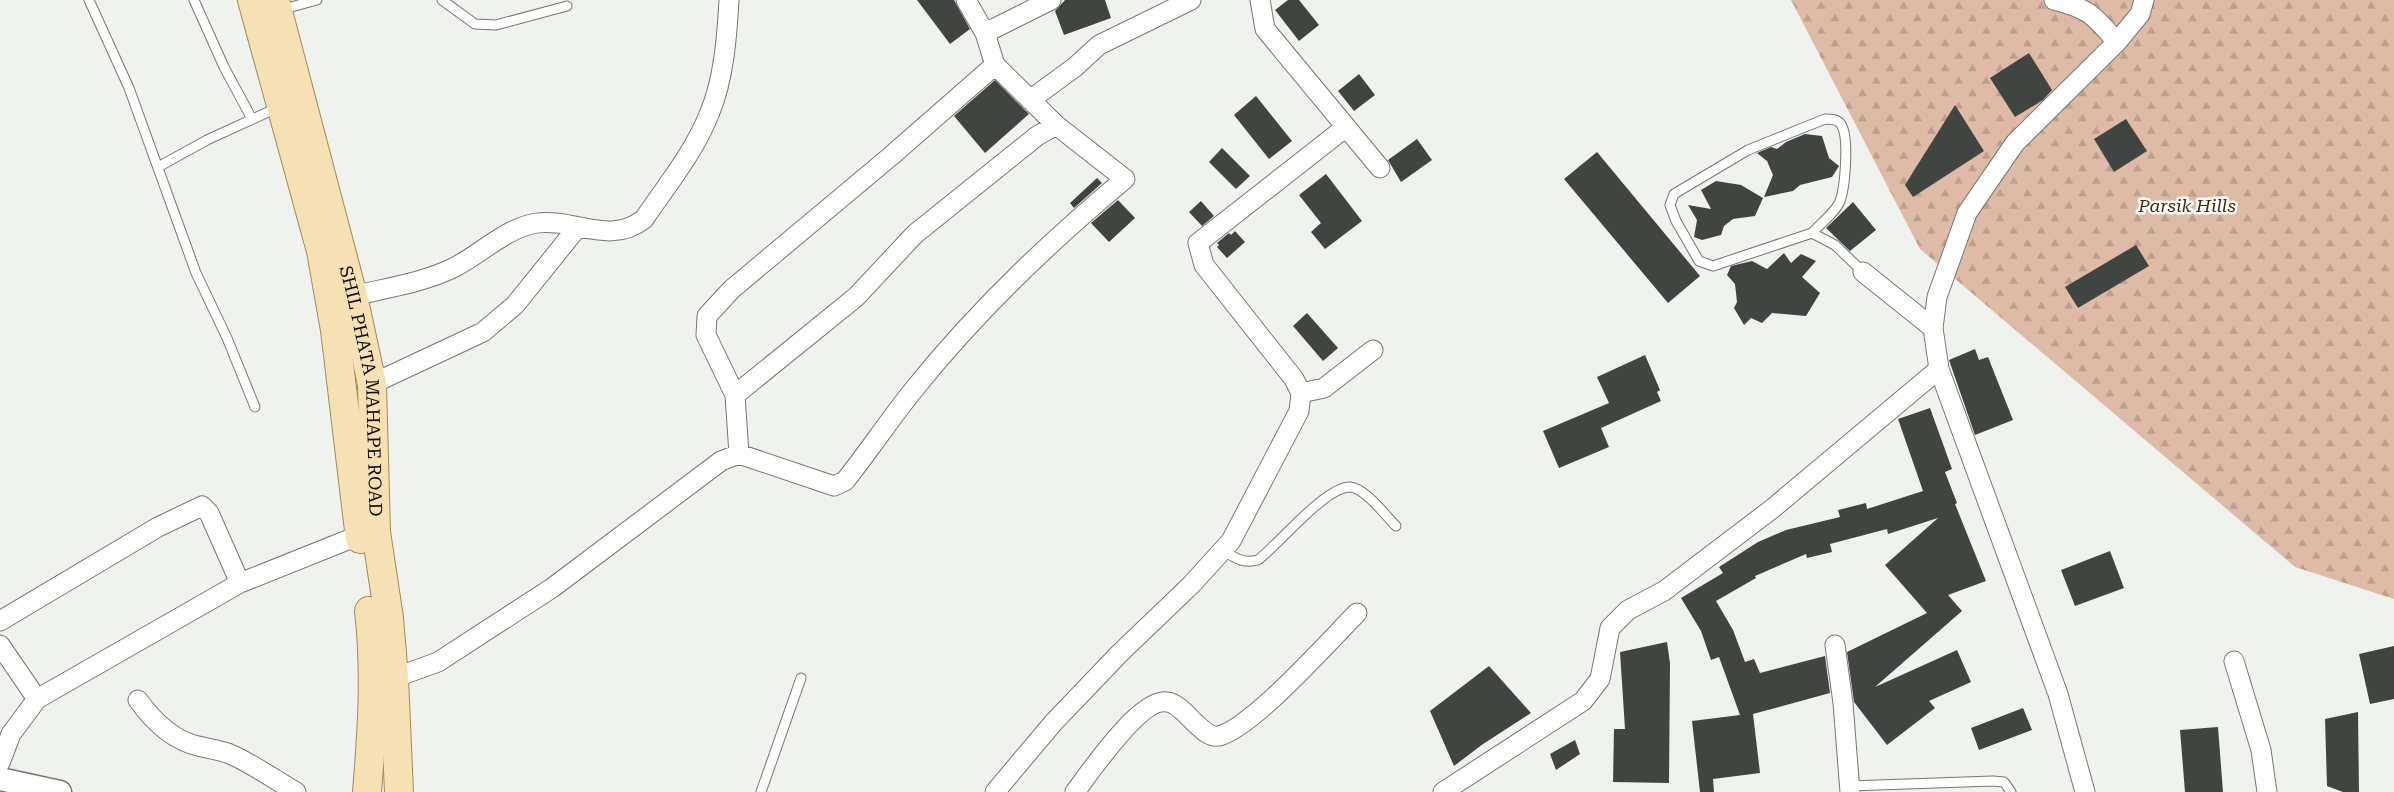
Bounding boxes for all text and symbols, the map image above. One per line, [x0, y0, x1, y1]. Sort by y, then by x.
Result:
park label: Parsik Hills [2137, 195, 2236, 216]
street label: SHIL PHATA MAHAPE ROAD [335, 263, 387, 517]

